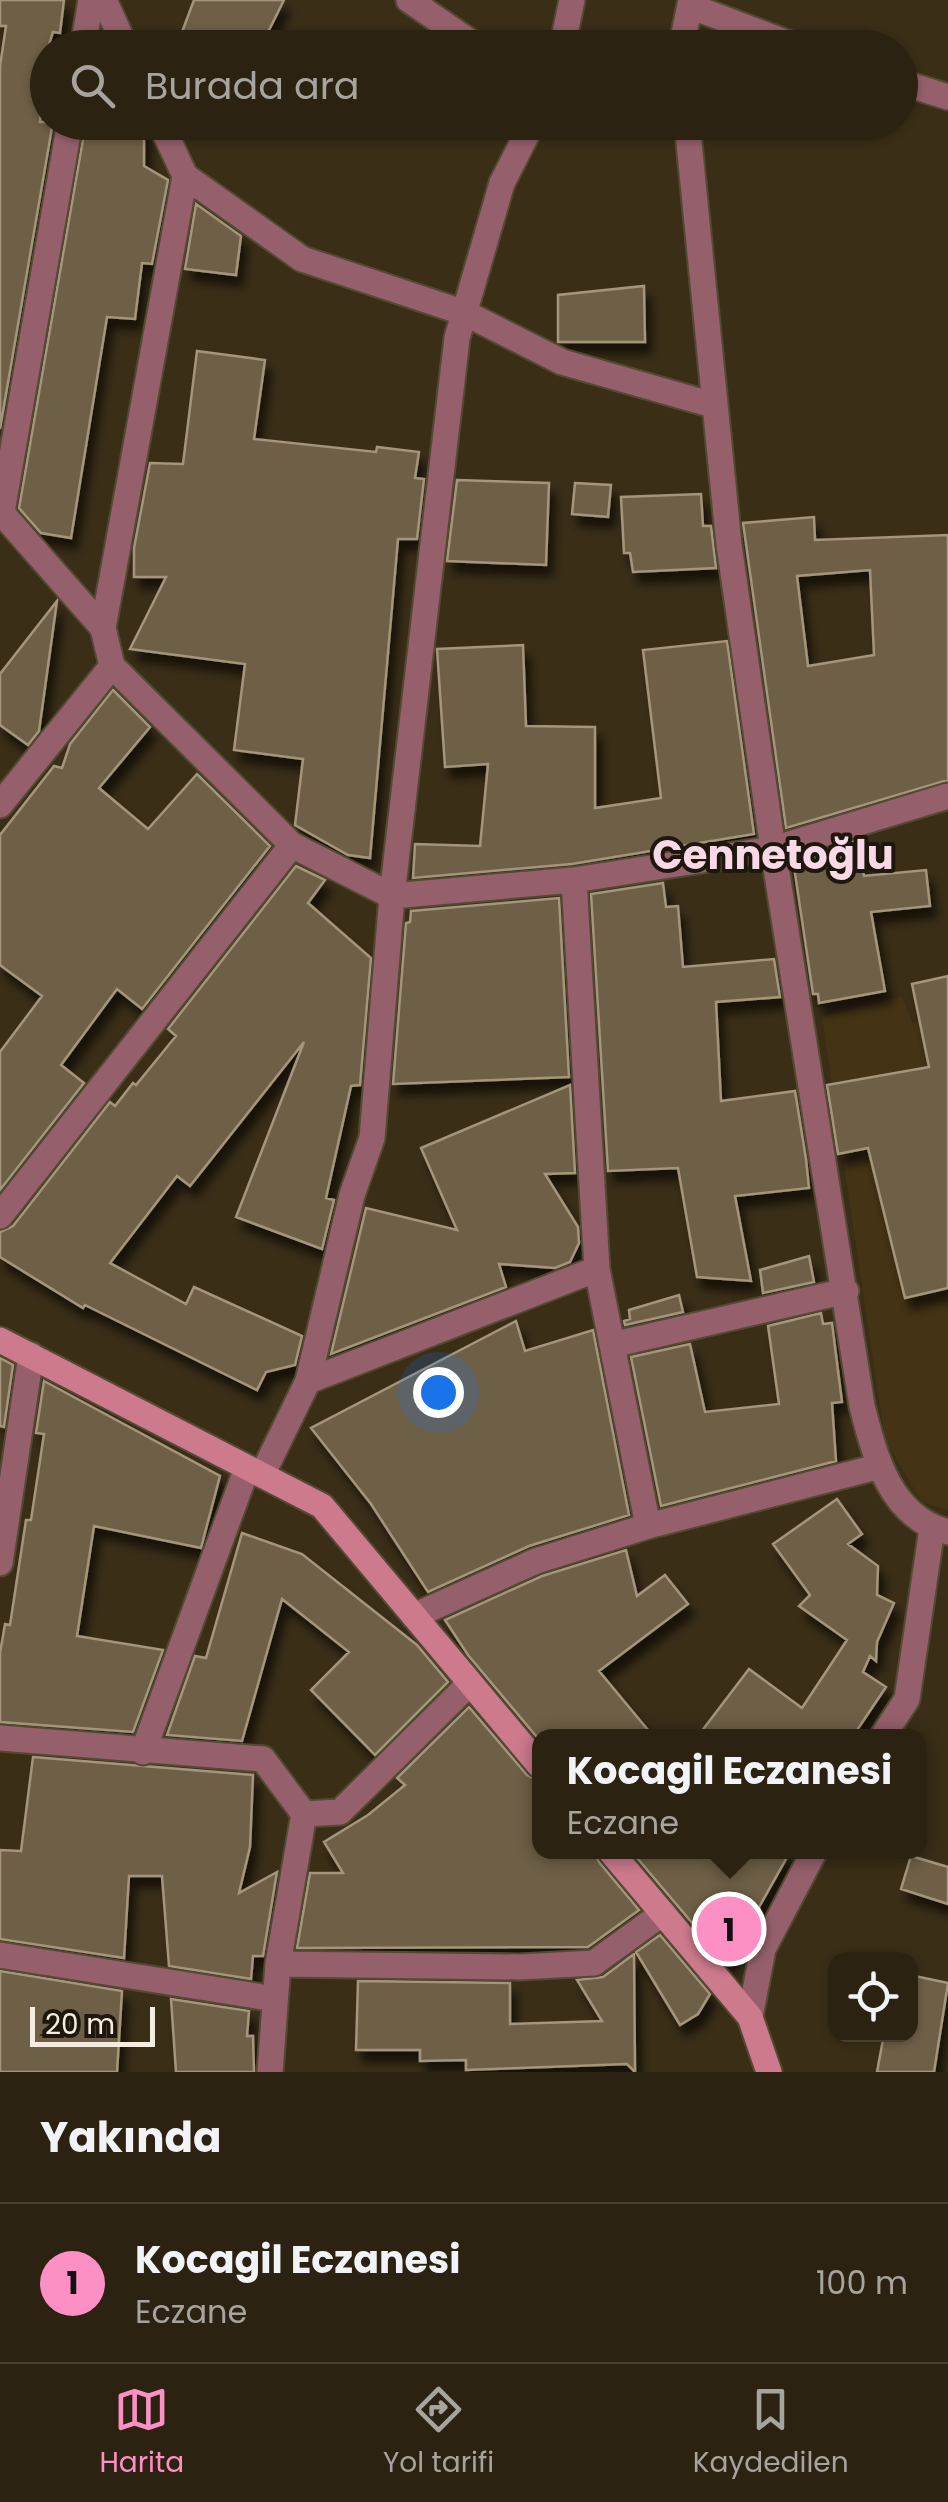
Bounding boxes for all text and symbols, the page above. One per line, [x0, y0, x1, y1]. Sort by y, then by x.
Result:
search box [30, 30, 918, 140]
icon: search [65, 58, 120, 113]
text: Burada ara [145, 59, 360, 112]
district label: Cennetoğlu [652, 827, 894, 883]
your location [413, 1367, 464, 1418]
popup [532, 1729, 927, 1859]
text: Kocagil Eczanesi [567, 1744, 892, 1797]
text: Eczane [567, 1800, 679, 1845]
pin: 1 [696, 1892, 762, 1966]
map controls [828, 1952, 918, 2042]
button: locate [828, 1952, 918, 2042]
scale bar [30, 2002, 155, 2046]
text: 20 m [45, 2005, 115, 2044]
text: Yakında [40, 2108, 221, 2167]
text: Kocagil Eczanesi [135, 2233, 460, 2286]
text: 1 [66, 2260, 79, 2305]
text: 100 m [816, 2260, 908, 2305]
text: Eczane [135, 2289, 247, 2334]
tab: Harita [99, 2382, 184, 2484]
tab: Yol tarifi [383, 2382, 494, 2484]
tab: Kaydedilen [693, 2382, 849, 2484]

